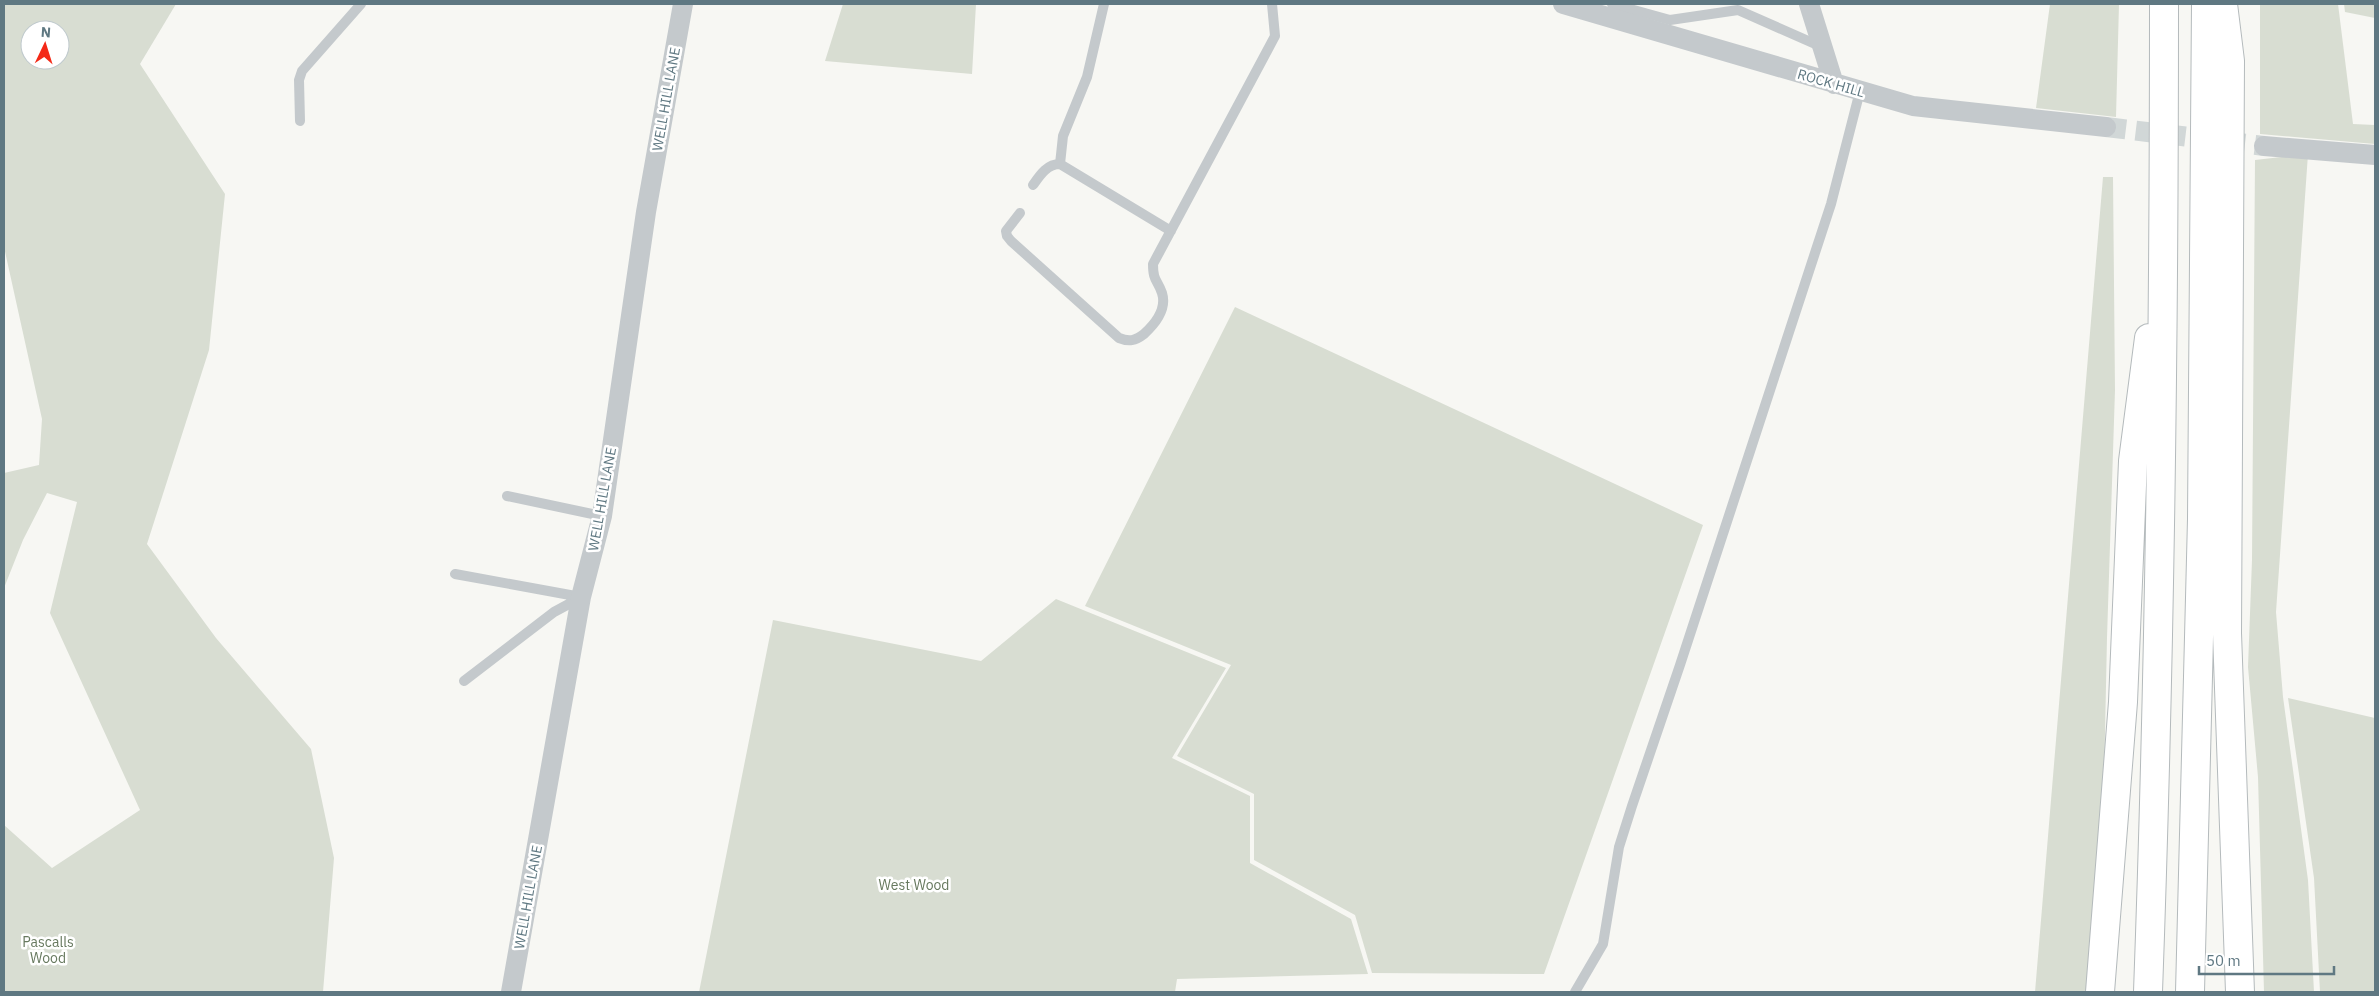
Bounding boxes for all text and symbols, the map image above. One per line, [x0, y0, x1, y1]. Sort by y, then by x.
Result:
north arrow [20, 20, 70, 70]
text: N [40, 23, 52, 41]
street label: WELL HILL LANE [648, 46, 684, 152]
street label: ROCK HILL [1795, 65, 1867, 101]
street label: WELL HILL LANE [584, 446, 620, 552]
street label: WELL HILL LANE [510, 844, 546, 950]
park label: West Wood [879, 876, 949, 894]
park label: Pascalls Wood [22, 933, 74, 967]
scale bar [2199, 944, 2334, 976]
text: 50 m [2206, 951, 2241, 970]

